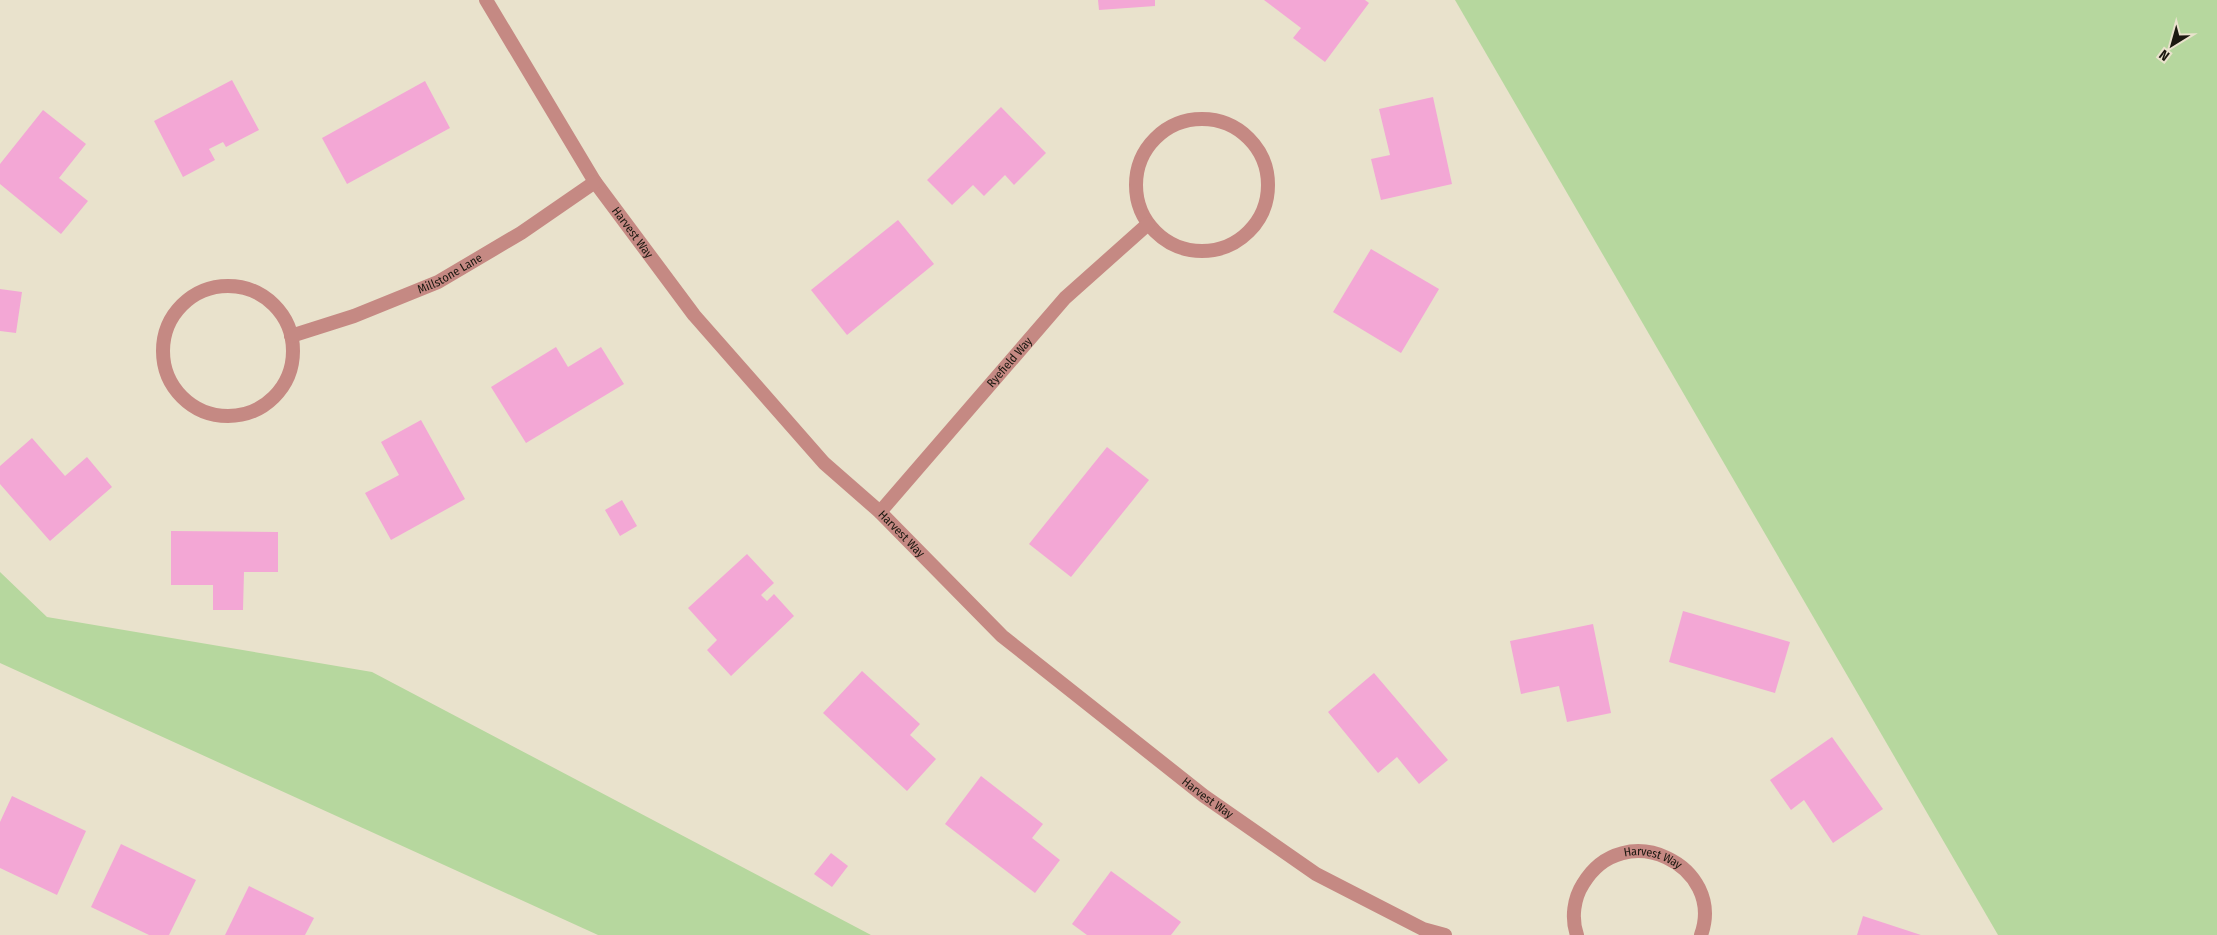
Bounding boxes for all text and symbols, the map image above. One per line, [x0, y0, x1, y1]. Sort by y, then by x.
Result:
north arrow [2147, 20, 2197, 70]
text: N [2156, 46, 2173, 64]
street label: Harvest Way [609, 204, 657, 261]
street label: Millstone Lane [415, 250, 485, 297]
street label: Ryefield Way [984, 334, 1036, 390]
street label: Harvest Way [875, 507, 928, 561]
street label: Harvest Way [1179, 774, 1237, 822]
street label: Harvest Way [1623, 844, 1685, 872]

